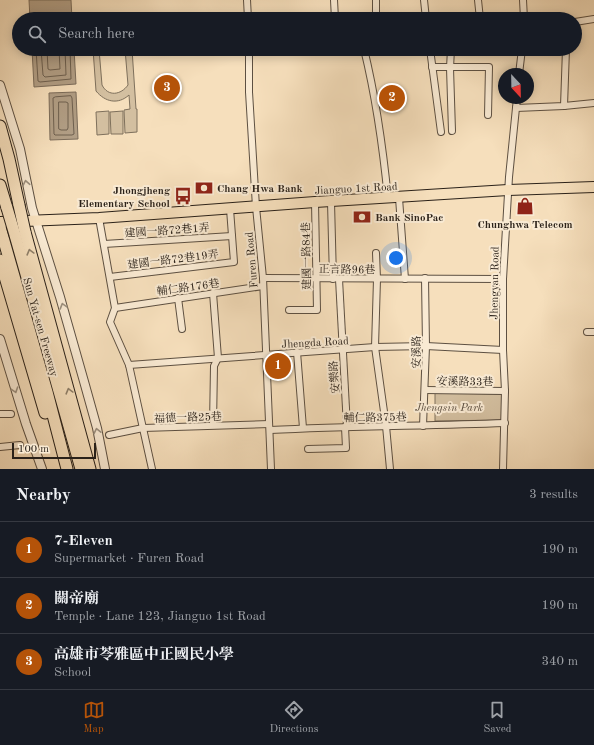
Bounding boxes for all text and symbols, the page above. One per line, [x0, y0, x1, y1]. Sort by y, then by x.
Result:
search box [12, 12, 582, 56]
icon: search [26, 23, 48, 45]
text: Search here [58, 27, 135, 42]
north arrow [498, 68, 534, 104]
pin: 3 [154, 73, 180, 103]
pin: 2 [379, 83, 405, 113]
bank icon: Chang Hwa Bank [194, 178, 214, 198]
one-way arrow [23, 180, 31, 186]
street label: Jianguo 1st Road [314, 182, 398, 197]
place label: Chang Hwa Bank [217, 184, 303, 195]
place label: Jhongjheng Elementary School [78, 186, 171, 210]
bus stop icon: Jhongjheng Elementary School [173, 186, 193, 206]
shop icon: Chunghwa Telecom [515, 196, 535, 216]
bank icon: Bank SinoPac [352, 207, 372, 227]
place label: Bank SinoPac [375, 213, 443, 224]
place label: Chunghwa Telecom [477, 220, 573, 231]
street label: 建國一路72巷1弄 [124, 221, 210, 240]
street label: 建國一路84巷 [299, 222, 314, 290]
street label: Furen Road [245, 231, 260, 288]
street label: Jhengyan Road [489, 246, 502, 320]
street label: 建國一路72巷19弄 [127, 247, 219, 272]
your location [386, 248, 406, 268]
one-way arrow [27, 249, 35, 255]
street label: 正言路96巷 [318, 263, 375, 276]
street label: Sun Yat-sen Freeway [20, 277, 59, 378]
street label: 輔仁路176巷 [156, 277, 220, 298]
one-way arrow [59, 302, 68, 309]
street label: Jhengda Road [281, 336, 349, 351]
street label: 安溪路 [410, 336, 423, 369]
pin: 1 [265, 351, 291, 381]
street label: 安樂路 [327, 360, 342, 394]
street label: 安溪路33巷 [436, 375, 493, 388]
one-way arrow [11, 386, 19, 393]
one-way arrow [65, 388, 73, 394]
park label: Jhengsin Park [415, 403, 484, 414]
street label: 福德一路25巷 [154, 410, 222, 425]
street label: 輔仁路375巷 [343, 410, 407, 425]
one-way arrow [94, 428, 102, 434]
scale bar [12, 441, 96, 460]
text: 100 m [18, 444, 49, 455]
text: Nearby [16, 487, 71, 504]
text: 3 results [529, 488, 578, 501]
text: 7-Eleven [54, 534, 113, 549]
text: 1 [25, 543, 33, 556]
text: 190 m [541, 543, 578, 556]
text: Supermarket · Furen Road [54, 552, 204, 565]
text: 關帝廟 [54, 592, 99, 607]
text: 2 [25, 599, 33, 612]
text: 190 m [541, 599, 578, 612]
text: Temple · Lane 123, Jianguo 1st Road [54, 610, 266, 623]
text: 高雄市苓雅區中正國民小學 [54, 648, 234, 663]
text: 3 [25, 655, 33, 668]
text: 340 m [541, 655, 578, 668]
text: School [54, 666, 91, 679]
tab: Map [83, 699, 105, 737]
tab: Directions [270, 699, 318, 737]
tab: Saved [483, 699, 511, 737]

